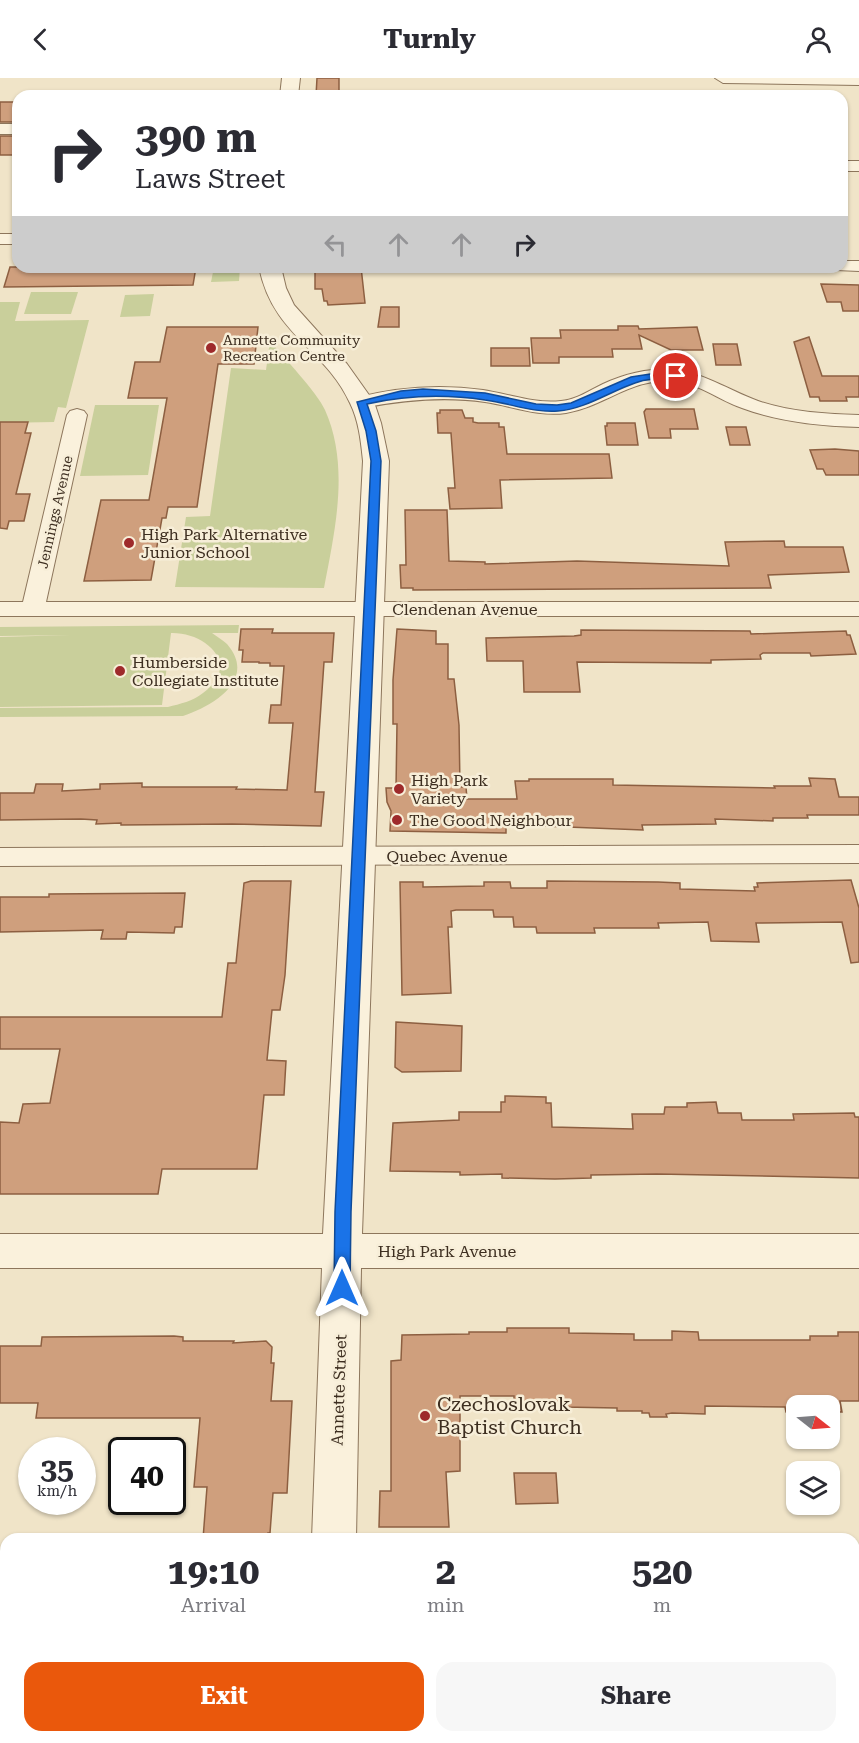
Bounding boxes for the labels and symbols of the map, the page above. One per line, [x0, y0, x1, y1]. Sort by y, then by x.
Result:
place label: Annette Community Recreation Centre [223, 332, 361, 364]
marker: Annette Community Recreation Centre [204, 341, 218, 355]
pin [650, 350, 701, 401]
street label: Jennings Avenue [34, 454, 76, 570]
place label: High Park Alternative Junior School [141, 525, 308, 562]
marker: High Park Alternative Junior School [122, 536, 136, 550]
street label: Clendenan Avenue [392, 600, 538, 619]
place label: Humberside Collegiate Institute [132, 653, 279, 690]
marker: Humberside Collegiate Institute [113, 664, 127, 678]
place label: High Park Variety [411, 771, 488, 808]
marker: High Park Variety [392, 782, 406, 796]
place label: The Good Neighbour [409, 811, 572, 830]
marker: The Good Neighbour [390, 813, 404, 827]
street label: Quebec Avenue [387, 847, 508, 866]
street label: High Park Avenue [378, 1242, 516, 1261]
position arrow [310, 1256, 374, 1320]
street label: Annette Street [328, 1334, 350, 1446]
place label: Czechoslovak Baptist Church [437, 1392, 582, 1439]
north arrow [786, 1395, 840, 1449]
marker: Czechoslovak Baptist Church [418, 1409, 432, 1423]
speed limit sign: 40 [108, 1437, 186, 1515]

